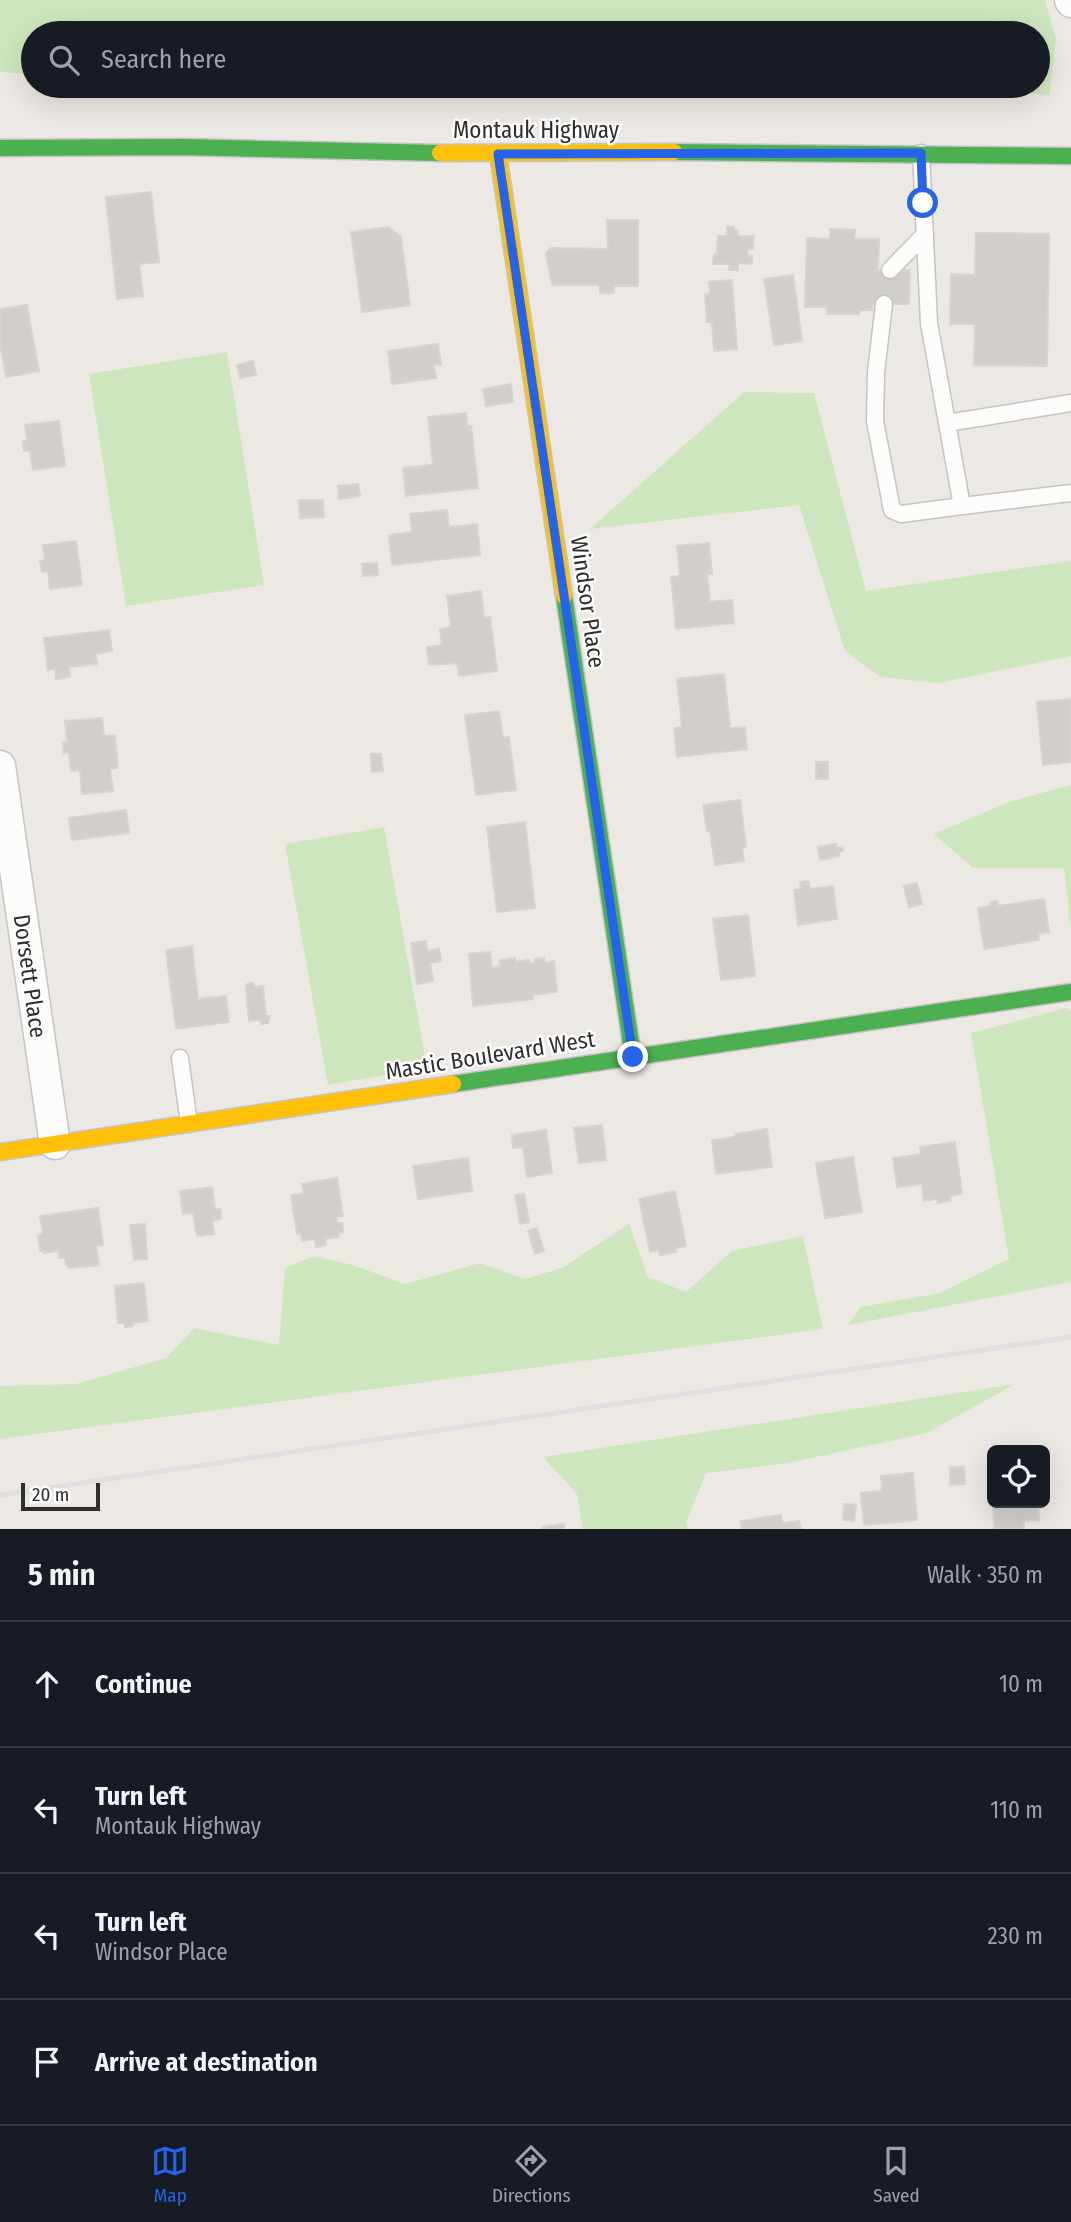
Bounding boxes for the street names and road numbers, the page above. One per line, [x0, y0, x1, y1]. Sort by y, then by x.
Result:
street label: Montauk Highway [453, 116, 620, 144]
street label: Windsor Place [565, 534, 611, 670]
street label: Dorsett Place [7, 912, 53, 1040]
street label: Mastic Boulevard West [383, 1025, 597, 1085]

